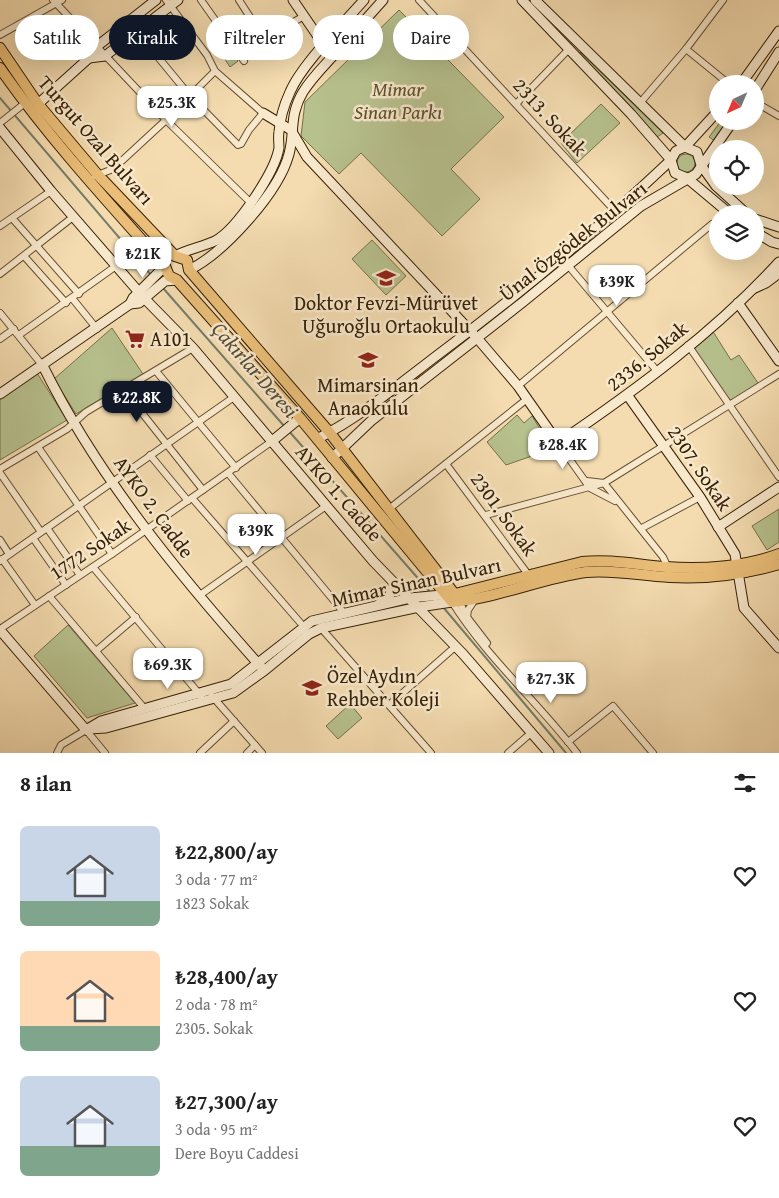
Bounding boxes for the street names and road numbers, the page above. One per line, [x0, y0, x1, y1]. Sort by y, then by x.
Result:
street label: Turgut Ozal Bulvarı [32, 68, 161, 211]
street label: 2313. Sokak [507, 71, 595, 163]
street label: Ünal Özgödek Bulvarı [493, 173, 653, 308]
street label: 2336. Sokak [600, 313, 694, 398]
street label: 2307. Sokak [661, 419, 740, 517]
street label: AYKO 1. Cadde [289, 438, 390, 548]
street label: AYKO 2. Cadde [107, 450, 201, 564]
street label: 2301. Sokak [464, 466, 545, 562]
street label: 1772 Sokak [43, 510, 137, 587]
street label: Mimar Sinan Bulvarı [328, 549, 504, 614]

